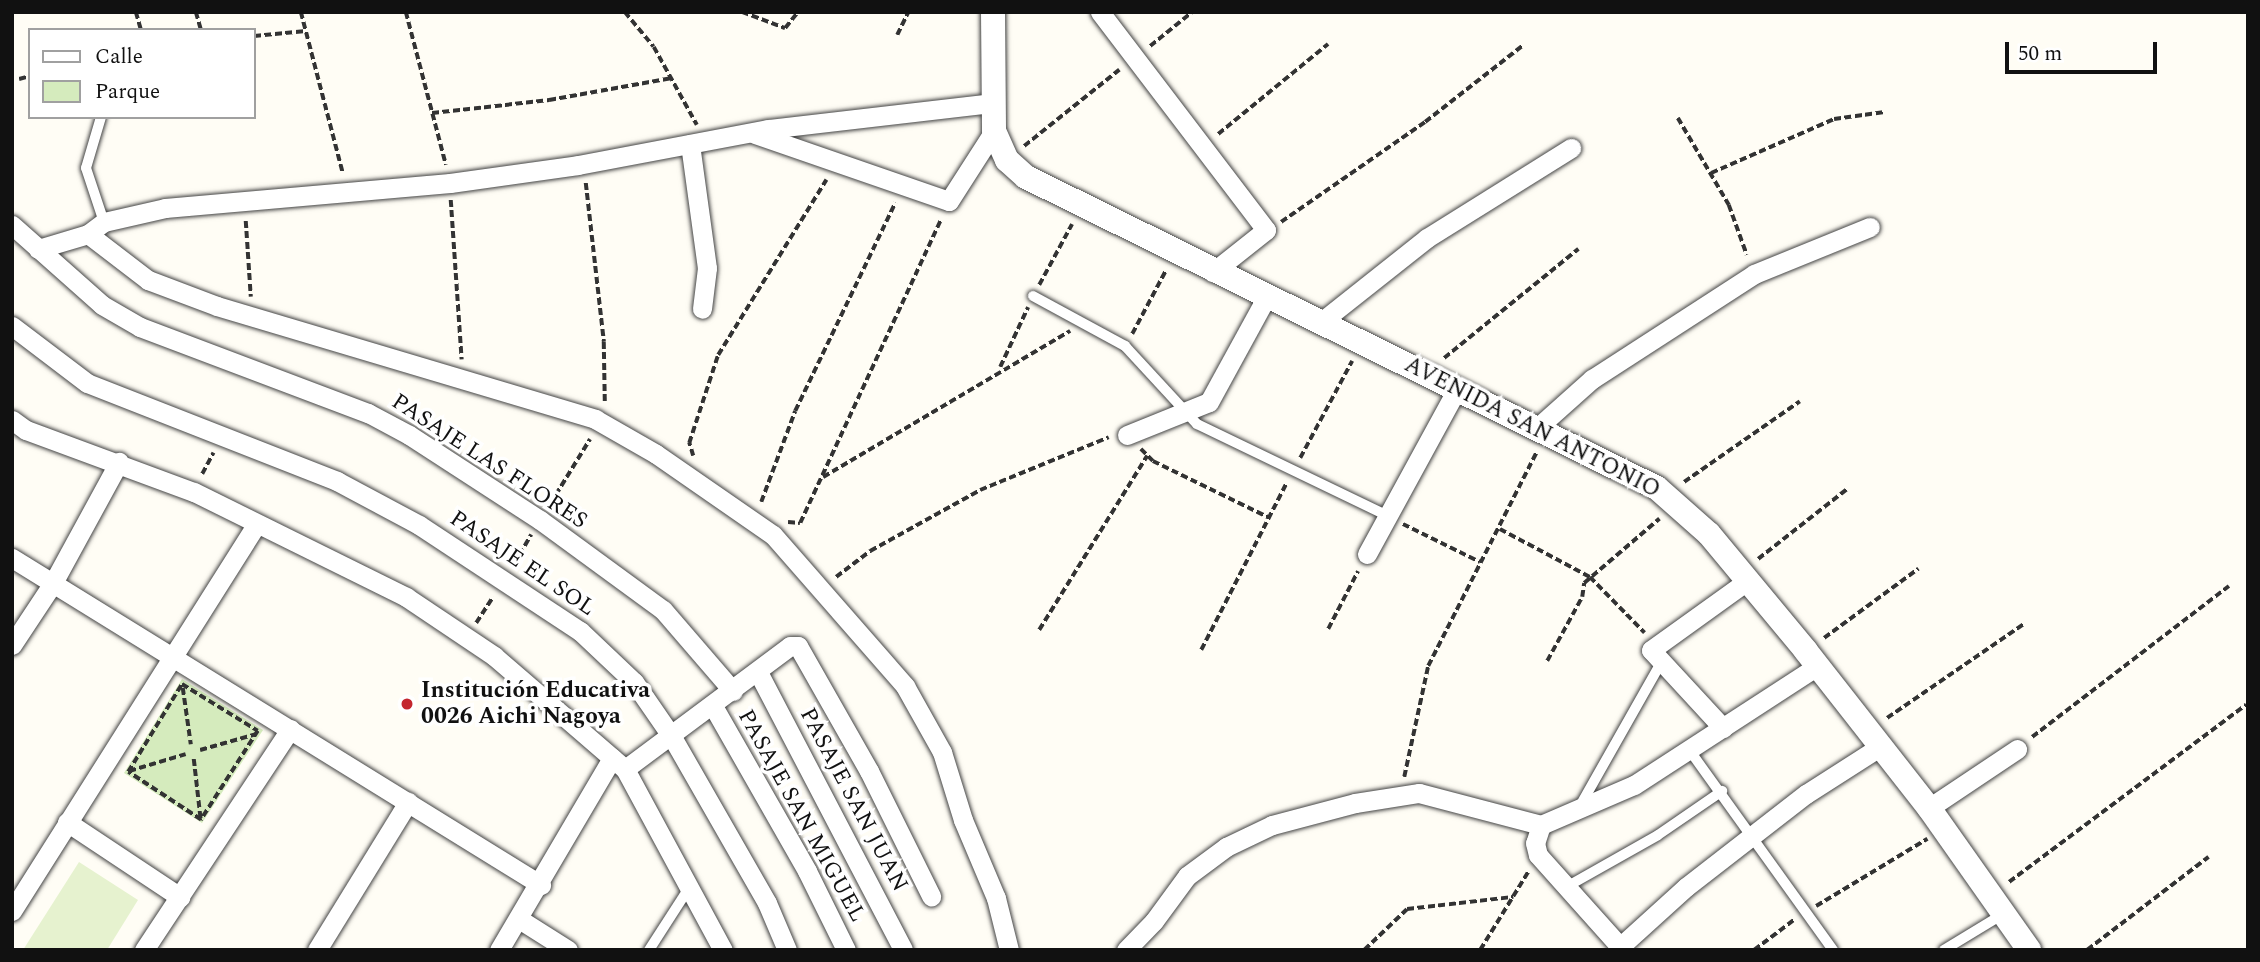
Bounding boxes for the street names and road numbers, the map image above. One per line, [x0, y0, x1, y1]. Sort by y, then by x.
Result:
street label: AVENIDA SAN ANTONIO [1399, 351, 1665, 505]
street label: PASAJE LAS FLORES [386, 388, 592, 536]
street label: PASAJE EL SOL [444, 505, 600, 623]
street label: PASAJE SAN JUAN [793, 703, 913, 897]
street label: PASAJE SAN MIGUEL [731, 705, 871, 927]

